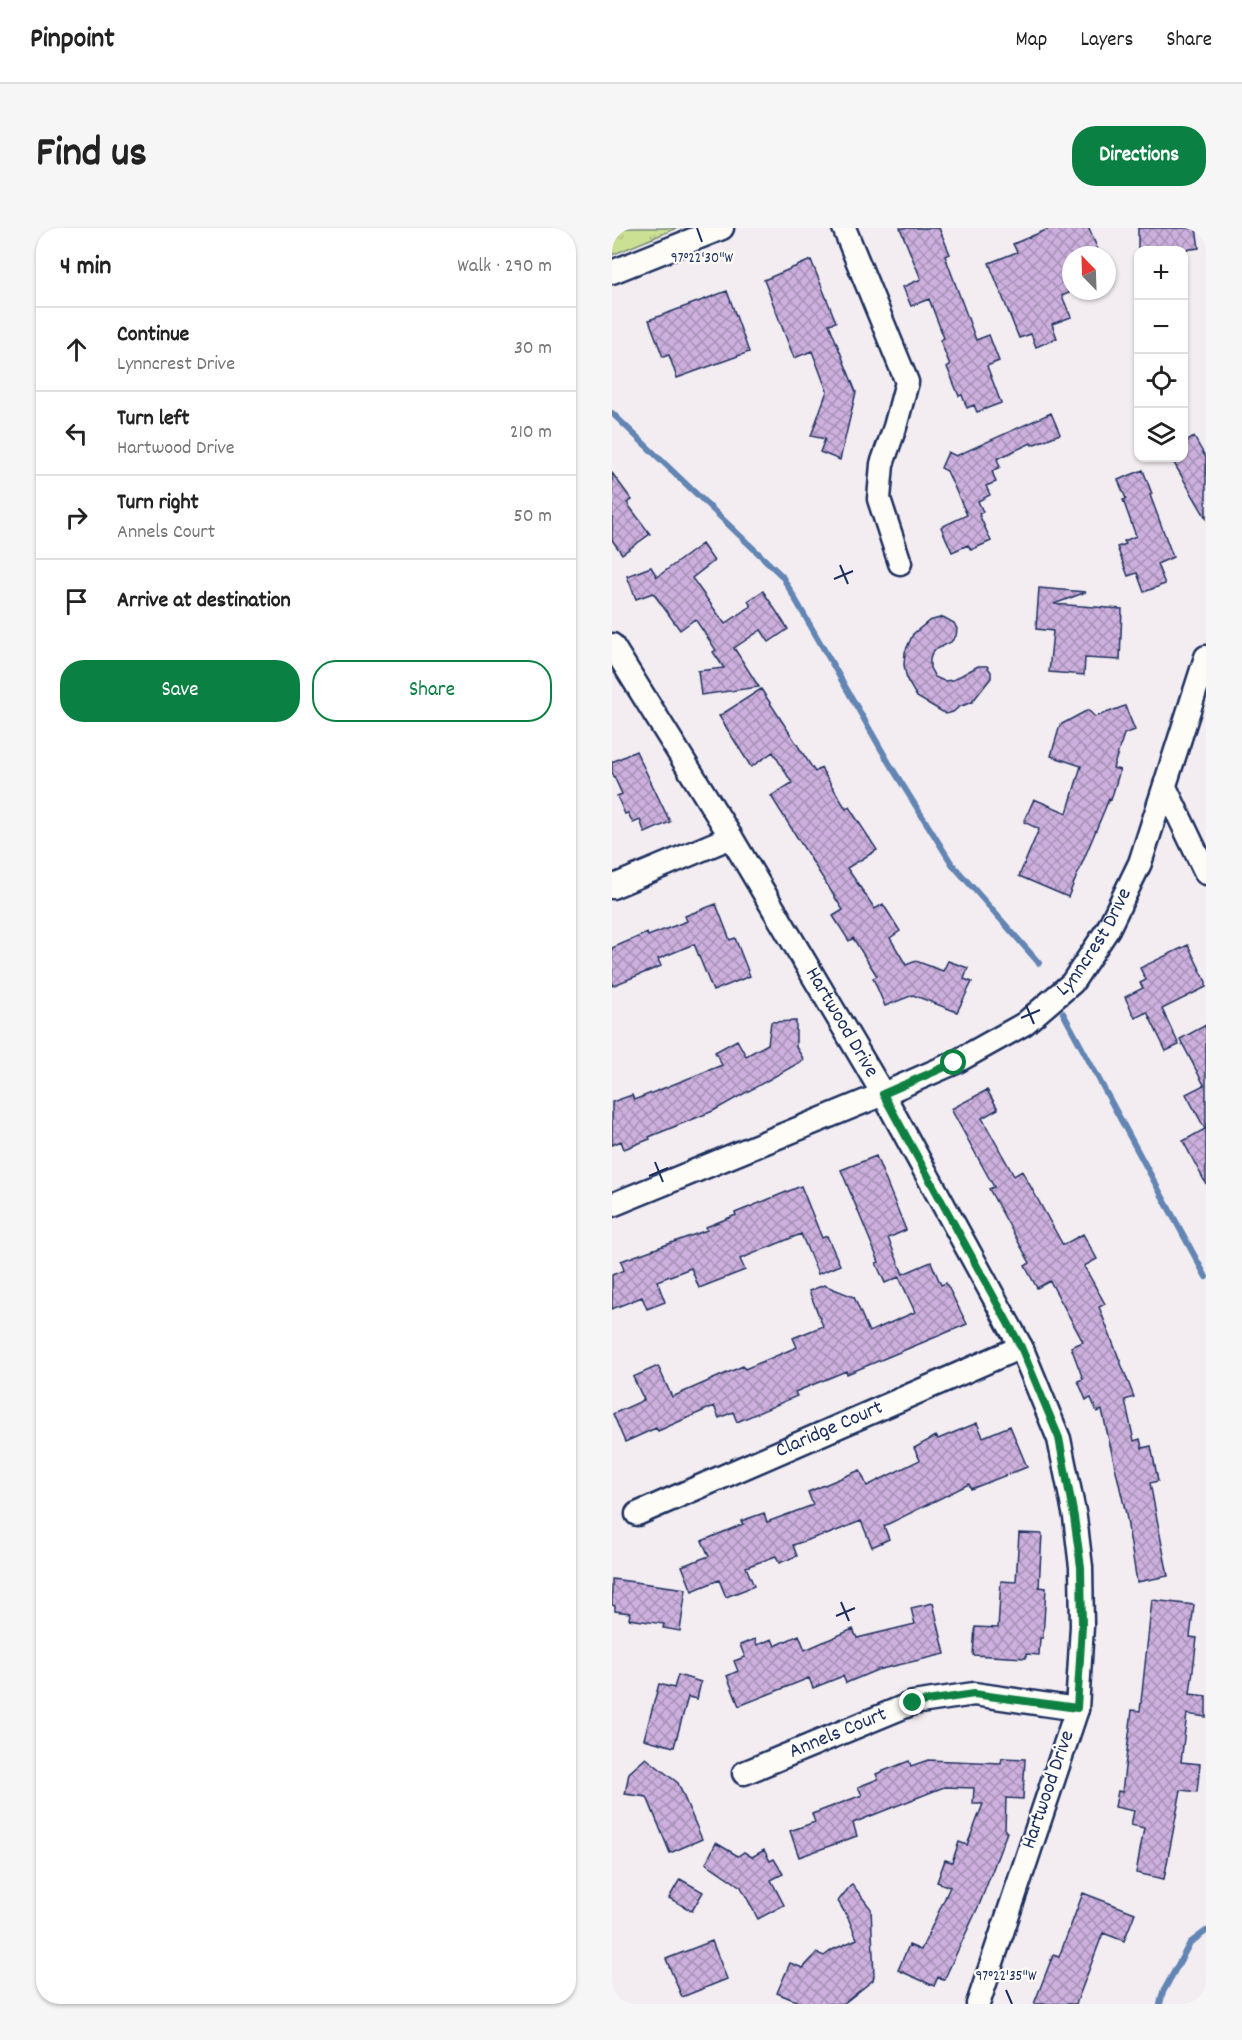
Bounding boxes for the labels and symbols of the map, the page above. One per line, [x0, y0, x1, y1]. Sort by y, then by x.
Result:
north arrow [1062, 246, 1116, 300]
text: 97°22'30"W [671, 248, 734, 270]
street label: Lynncrest Drive [1050, 883, 1140, 1005]
street label: Hartwood Drive [797, 962, 885, 1084]
route start [940, 1049, 966, 1075]
street label: Claridge Court [771, 1394, 888, 1467]
route end [899, 1689, 925, 1715]
street label: Annels Court [785, 1700, 892, 1768]
street label: Hartwood Drive [1015, 1727, 1083, 1853]
text: 97°22'35"W [975, 1966, 1037, 1988]

